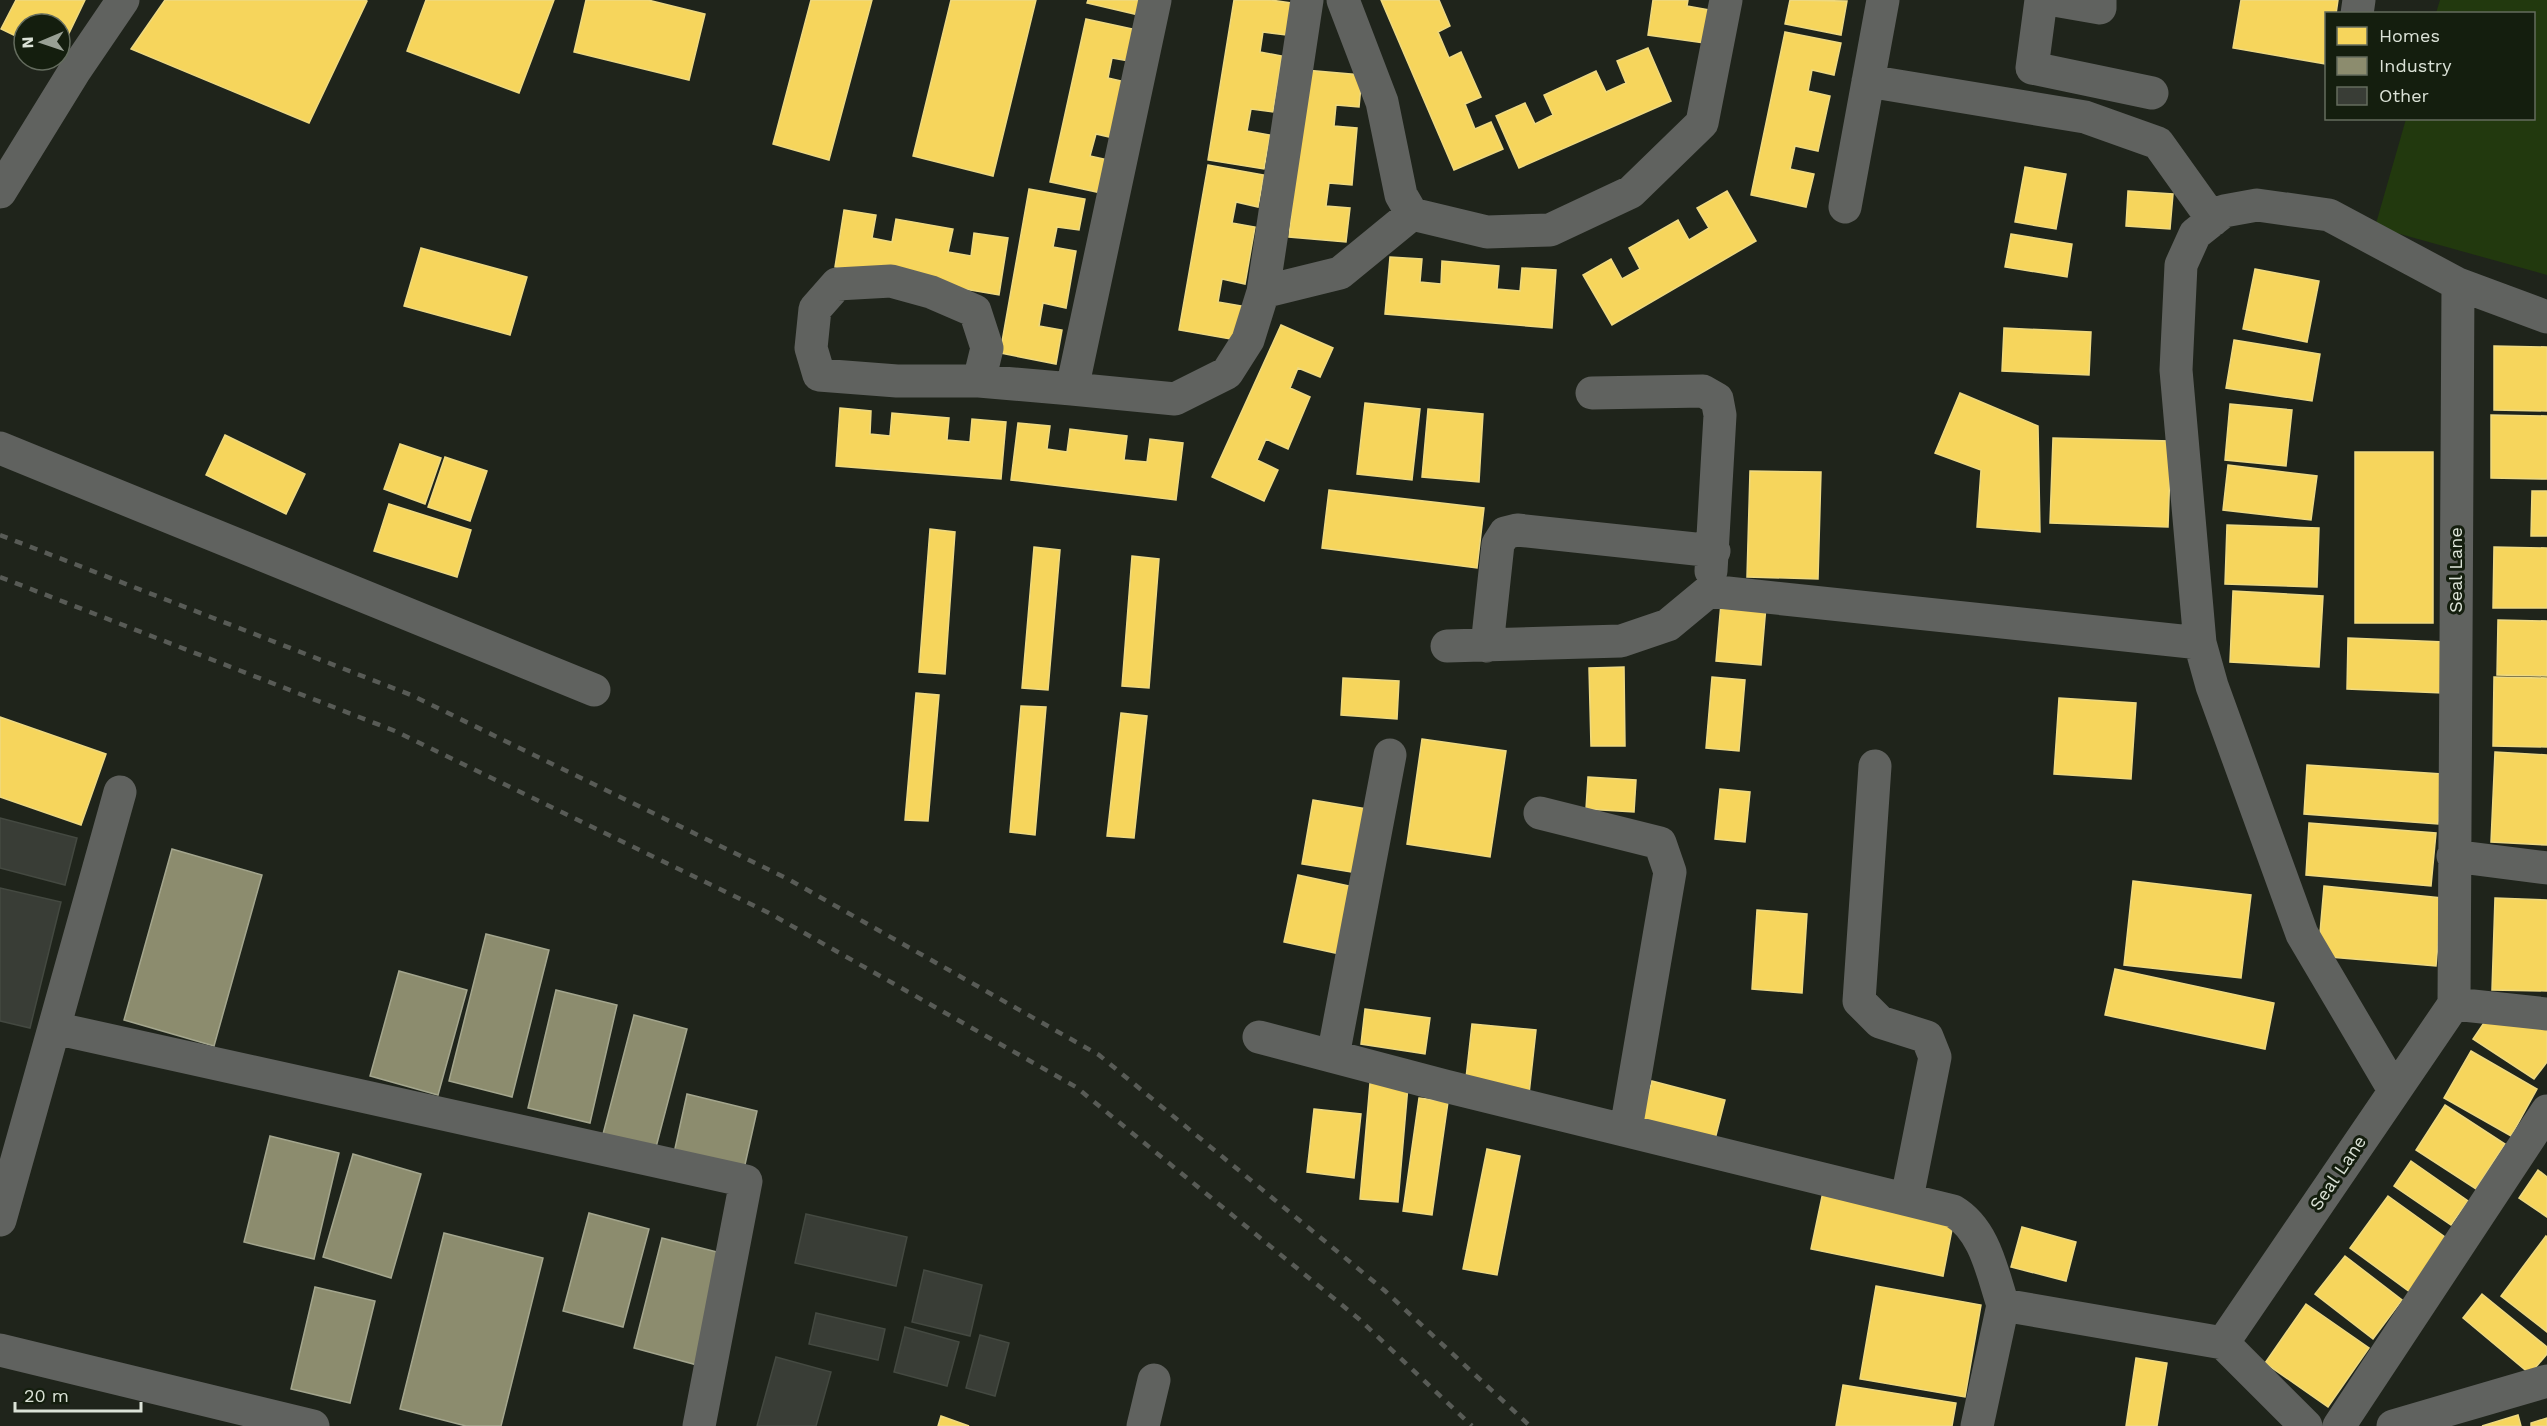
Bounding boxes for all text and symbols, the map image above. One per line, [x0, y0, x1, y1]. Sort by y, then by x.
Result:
north arrow [12, 12, 72, 72]
legend [2325, 12, 2535, 120]
text: Homes [2379, 25, 2440, 46]
text: N [18, 36, 37, 49]
text: Industry [2379, 55, 2452, 76]
text: Other [2379, 85, 2429, 106]
street label: Seal Lane [2445, 527, 2466, 613]
street label: Seal Lane [2305, 1131, 2370, 1214]
scale bar [15, 1375, 141, 1413]
text: 20 m [24, 1385, 69, 1406]

